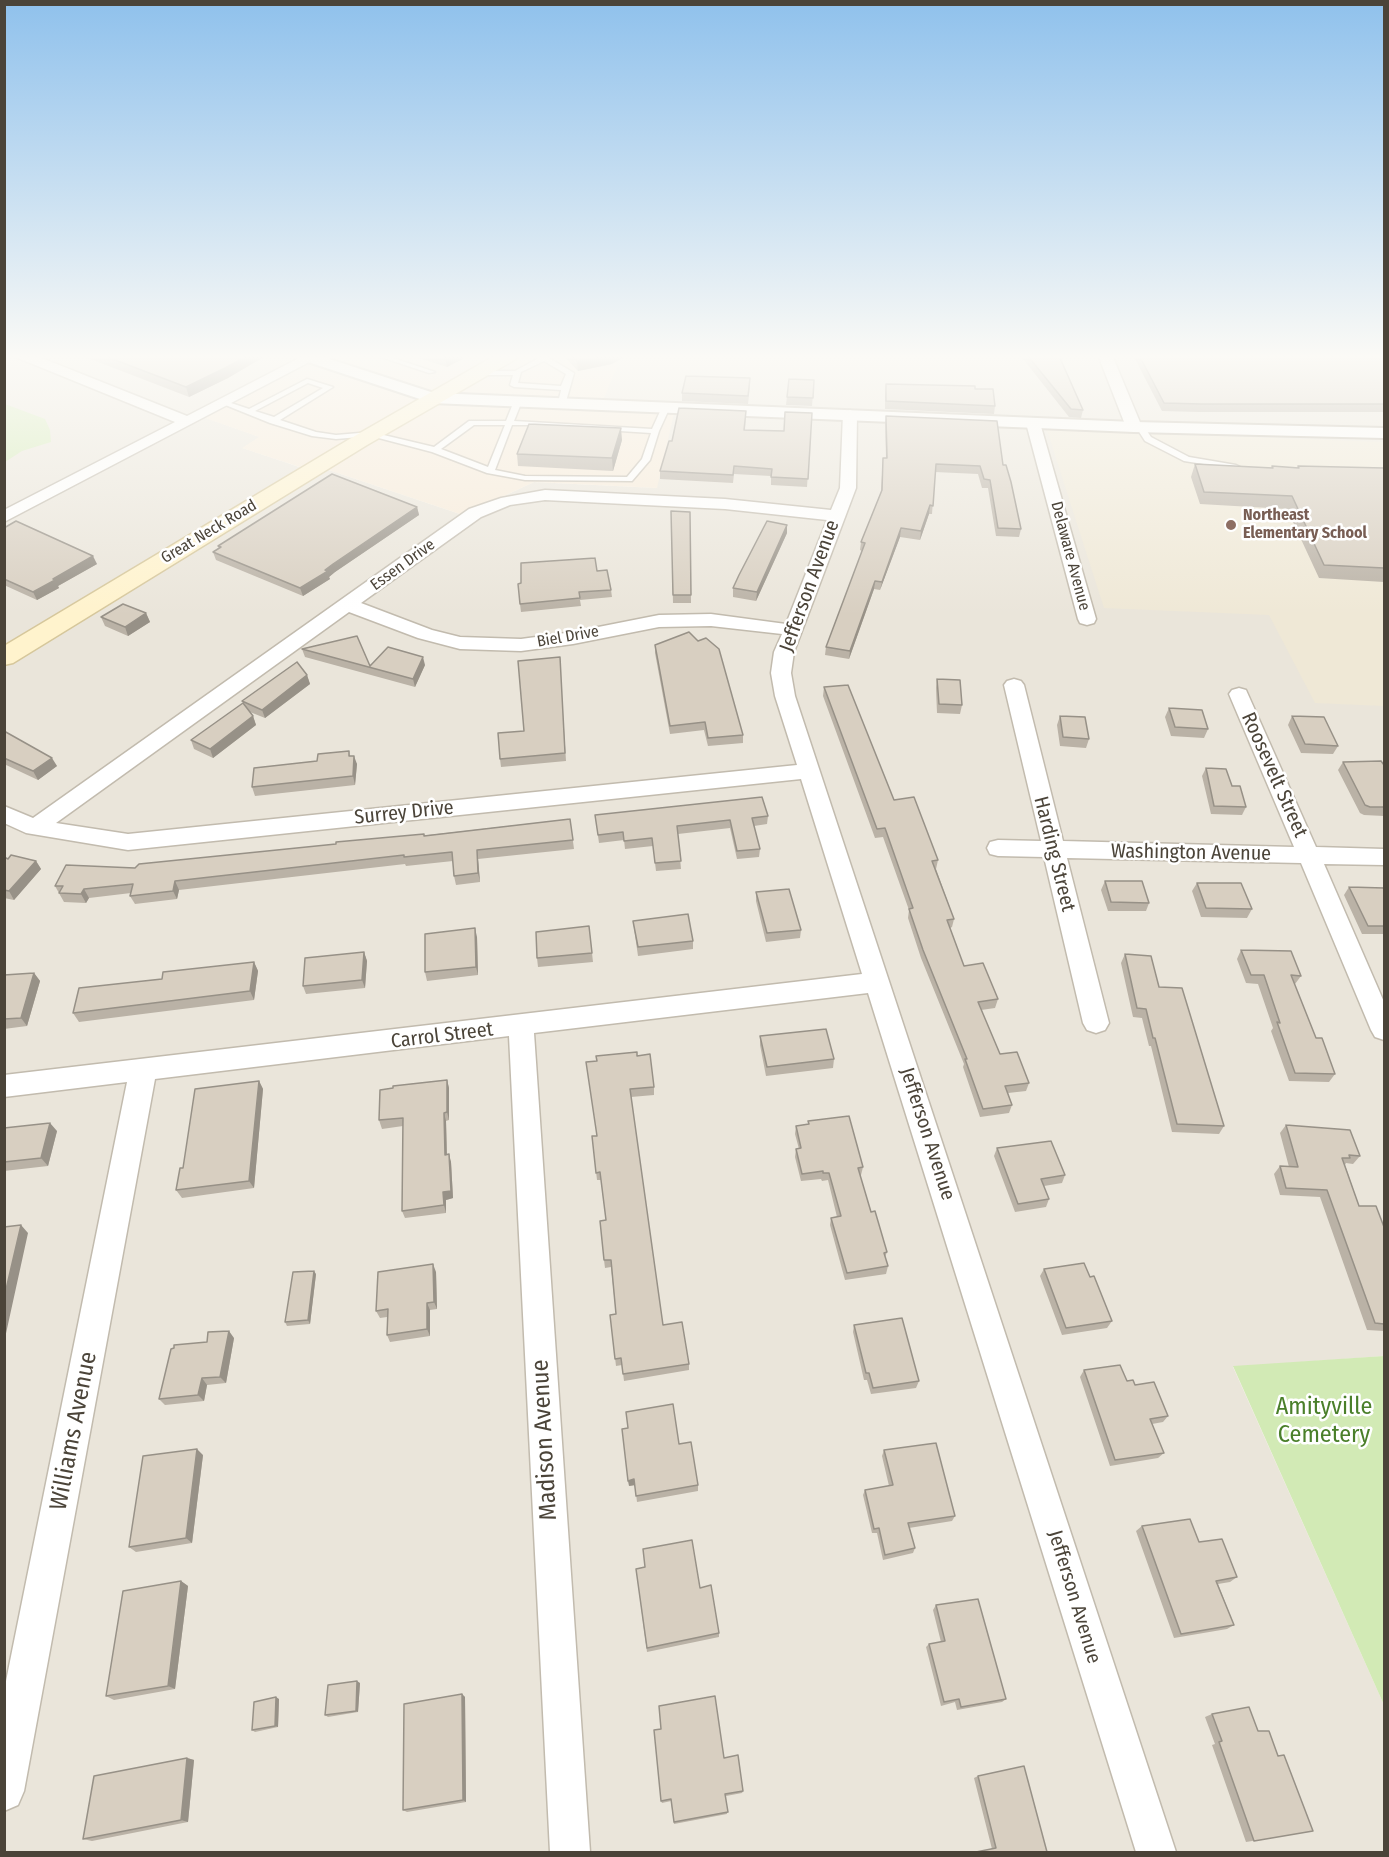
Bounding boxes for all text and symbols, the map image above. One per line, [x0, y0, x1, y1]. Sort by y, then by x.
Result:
street label: Great Neck Road [158, 496, 260, 568]
street label: Delaware Avenue [1046, 499, 1094, 613]
place label: Northeast Elementary School [1243, 506, 1367, 544]
street label: Jefferson Avenue [775, 517, 845, 655]
marker: Northeast Elementary School [1224, 518, 1238, 532]
street label: Essen Drive [367, 535, 439, 595]
street label: Biel Drive [536, 622, 600, 652]
street label: Roosevelt Street [1236, 709, 1312, 841]
street label: Harding Street [1028, 794, 1080, 914]
street label: Surrey Drive [353, 796, 455, 830]
street label: Washington Avenue [1111, 840, 1271, 866]
street label: Carrol Street [390, 1018, 494, 1054]
street label: Jefferson Avenue [894, 1064, 960, 1204]
street label: Williams Avenue [45, 1349, 103, 1513]
street label: Madison Avenue [526, 1359, 564, 1521]
park label: Amityville Cemetery [1276, 1393, 1372, 1449]
street label: Jefferson Avenue [1042, 1527, 1106, 1667]

